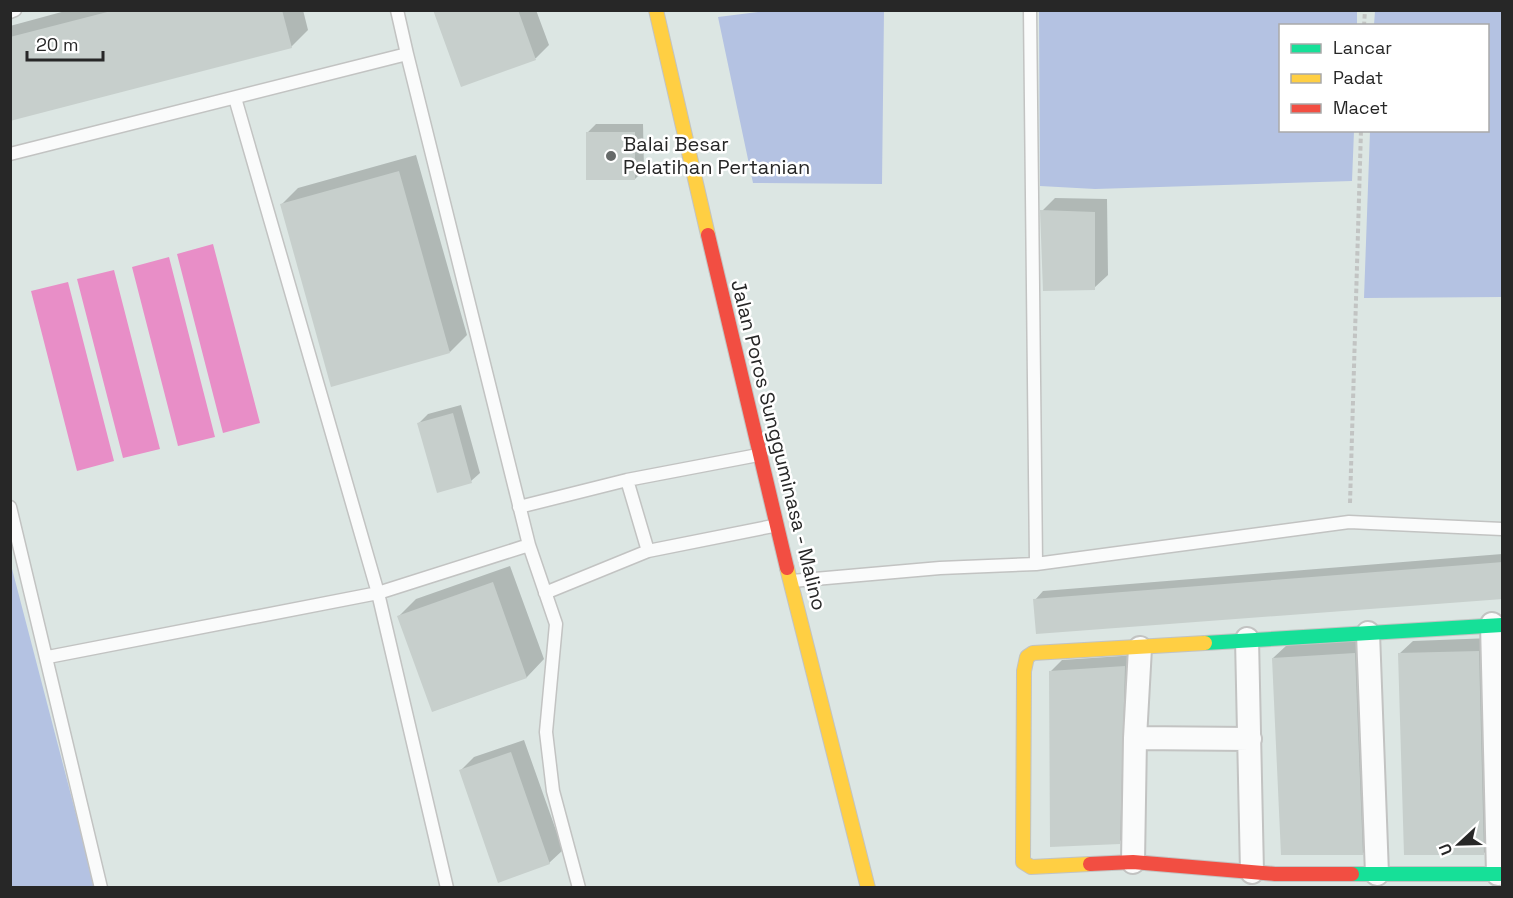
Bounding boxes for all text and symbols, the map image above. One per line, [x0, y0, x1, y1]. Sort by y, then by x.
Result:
scale bar [27, 24, 104, 62]
legend [1279, 24, 1489, 132]
text: 20 m [36, 33, 79, 56]
text: Lancar [1333, 36, 1392, 59]
text: Padat [1333, 66, 1383, 89]
text: Macet [1333, 96, 1388, 119]
place label: Balai Besar Pelatihan Pertanian [623, 131, 810, 180]
marker: Balai Besar Pelatihan Pertanian [604, 149, 618, 163]
street label: Jalan Poros Sungguminasa - Malino [725, 277, 833, 613]
north arrow [1429, 814, 1489, 874]
text: U [1434, 841, 1457, 858]

